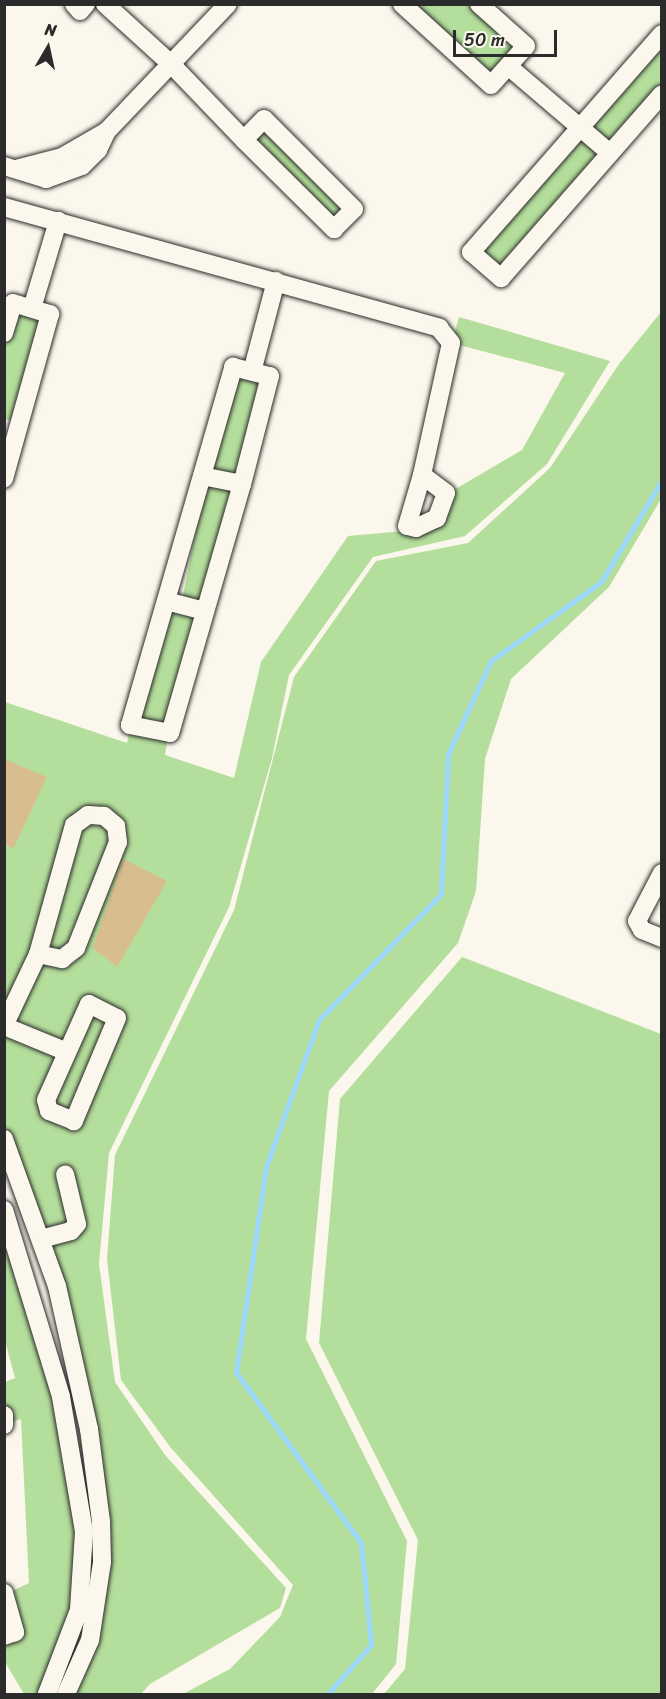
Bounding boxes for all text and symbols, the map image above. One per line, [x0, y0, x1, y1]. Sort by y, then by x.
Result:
text: N [43, 15, 59, 45]
north arrow [18, 18, 78, 78]
scale bar [456, 18, 560, 56]
text: 50 m [464, 24, 505, 56]

